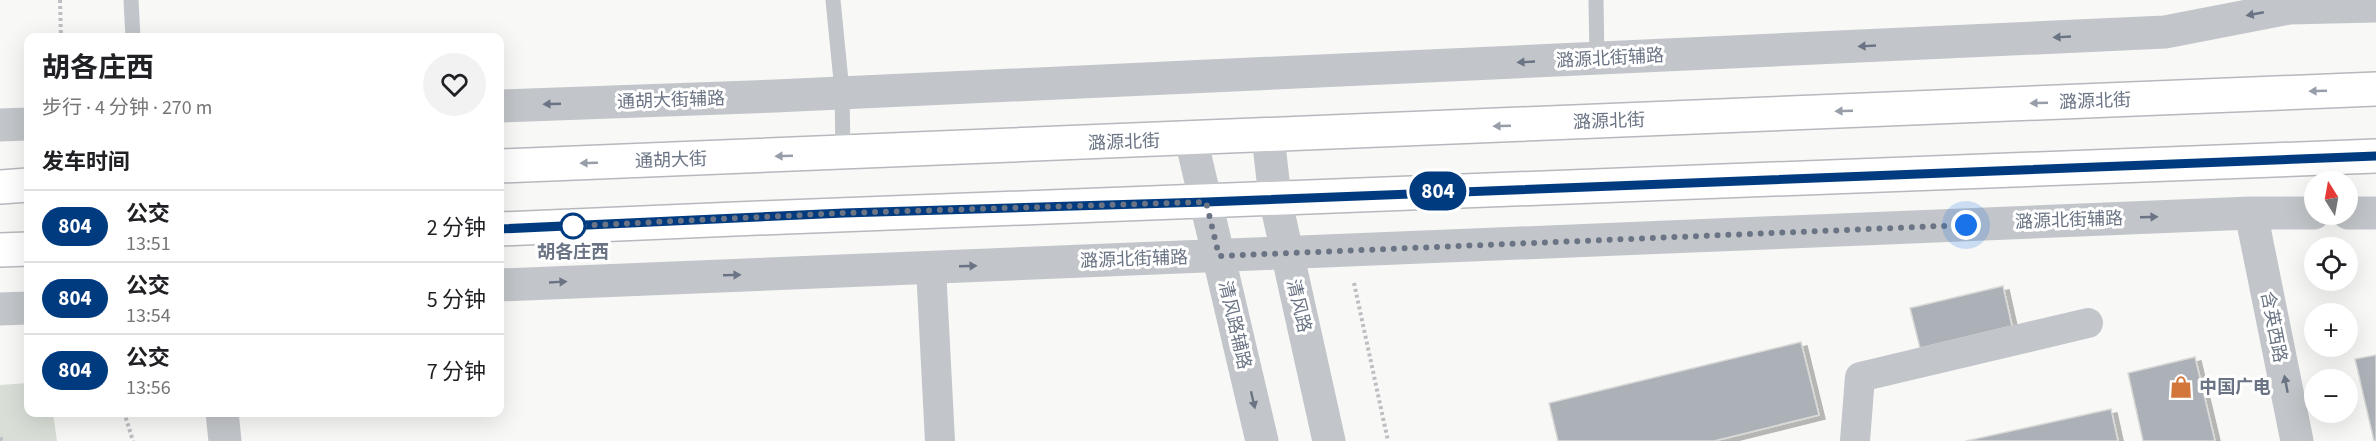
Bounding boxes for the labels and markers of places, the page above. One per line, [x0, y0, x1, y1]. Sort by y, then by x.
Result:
marker: 胡各庄西 [560, 213, 586, 239]
place label: 胡各庄西 [537, 240, 609, 265]
shop icon: 中国广电 [2168, 374, 2194, 400]
place label: 中国广电 [2199, 375, 2271, 400]

